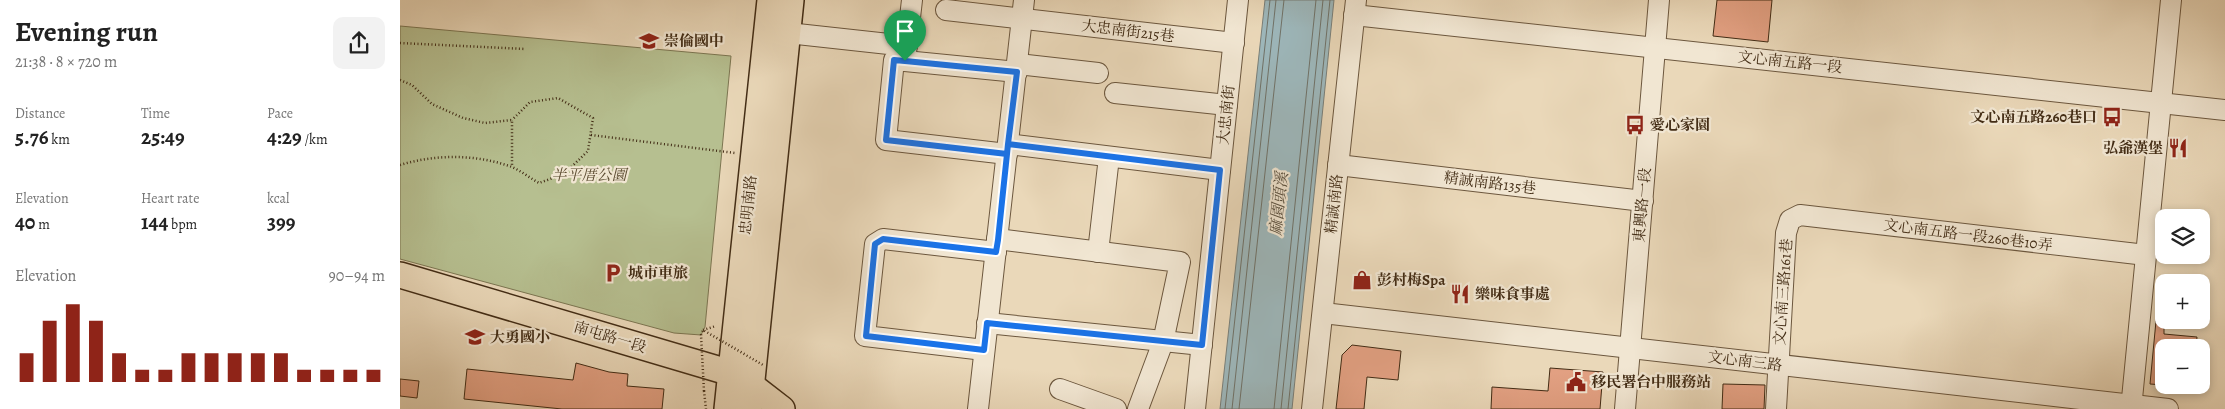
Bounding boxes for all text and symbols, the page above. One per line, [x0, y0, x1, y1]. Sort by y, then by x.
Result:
pin [884, 10, 926, 61]
text: Evening run [15, 13, 158, 51]
street label: 大忠南街215巷 [1080, 15, 1176, 47]
button: share [333, 17, 385, 69]
icon: arrive [891, 17, 919, 45]
school or university icon: 崇倫國中 [638, 30, 660, 52]
place label: 崇倫國中 [664, 31, 724, 51]
street label: 文心南五路一段 [1737, 47, 1843, 77]
text: 21:38 · 8 × 720 m [15, 51, 117, 73]
street label: 大忠南街 [1213, 84, 1239, 146]
text: Distance [15, 104, 65, 123]
text: Time [141, 104, 170, 123]
text: Pace [267, 104, 293, 123]
bus stop icon: 文心南五路260巷口 [2101, 106, 2123, 128]
place label: 文心南五路260巷口 [1970, 107, 2097, 127]
bus stop icon: 愛心家園 [1624, 114, 1646, 136]
place label: 愛心家園 [1650, 115, 1710, 135]
text: 5.76 [15, 123, 49, 151]
text: 25:49 [141, 123, 185, 151]
text: 4:29 [267, 123, 302, 151]
text: km [49, 130, 70, 149]
text: /km [302, 130, 328, 149]
restaurant icon: 弘爺漢堡 [2167, 137, 2189, 159]
place label: 弘爺漢堡 [2103, 138, 2163, 158]
park label: 半平厝公園 [551, 165, 628, 185]
street label: 精誠南路135巷 [1443, 167, 1537, 199]
street label: 東興路一段 [1629, 167, 1655, 243]
water label: 麻園頭溪 [1265, 169, 1293, 237]
street label: 精誠南路 [1321, 173, 1347, 235]
street label: 忠明南路 [735, 174, 761, 236]
text: Elevation [15, 189, 69, 208]
text: Heart rate [141, 189, 199, 208]
text: kcal [267, 189, 289, 208]
text: 40 [15, 208, 35, 236]
text: 144 [141, 208, 168, 236]
text: 399 [267, 208, 295, 236]
map controls [2155, 209, 2210, 394]
button: layers [2155, 209, 2210, 264]
text: m [35, 215, 50, 234]
text: bpm [168, 215, 197, 234]
street label: 文心南五路一段260巷10弄 [1882, 215, 2054, 255]
street label: 文心南三路161巷 [1769, 238, 1797, 346]
parking icon: 城市車旅 [602, 262, 624, 284]
place label: 城市車旅 [628, 263, 688, 283]
text: Elevation [15, 265, 76, 287]
text: 90–94 m [328, 265, 385, 287]
shop icon: 彭村梅Spa [1351, 269, 1373, 291]
place label: 彭村梅Spa [1377, 270, 1446, 290]
button: + [2155, 274, 2210, 329]
restaurant icon: 樂味食事處 [1449, 283, 1471, 305]
place label: 樂味食事處 [1475, 284, 1550, 304]
street label: 南屯路一段 [571, 316, 649, 358]
school or university icon: 大勇國小 [464, 326, 486, 348]
place label: 大勇國小 [490, 327, 550, 347]
button: − [2155, 339, 2210, 394]
street label: 文心南三路 [1707, 347, 1783, 375]
public building icon: 移民署台中服務站 [1565, 371, 1587, 393]
place label: 移民署台中服務站 [1591, 372, 1711, 392]

